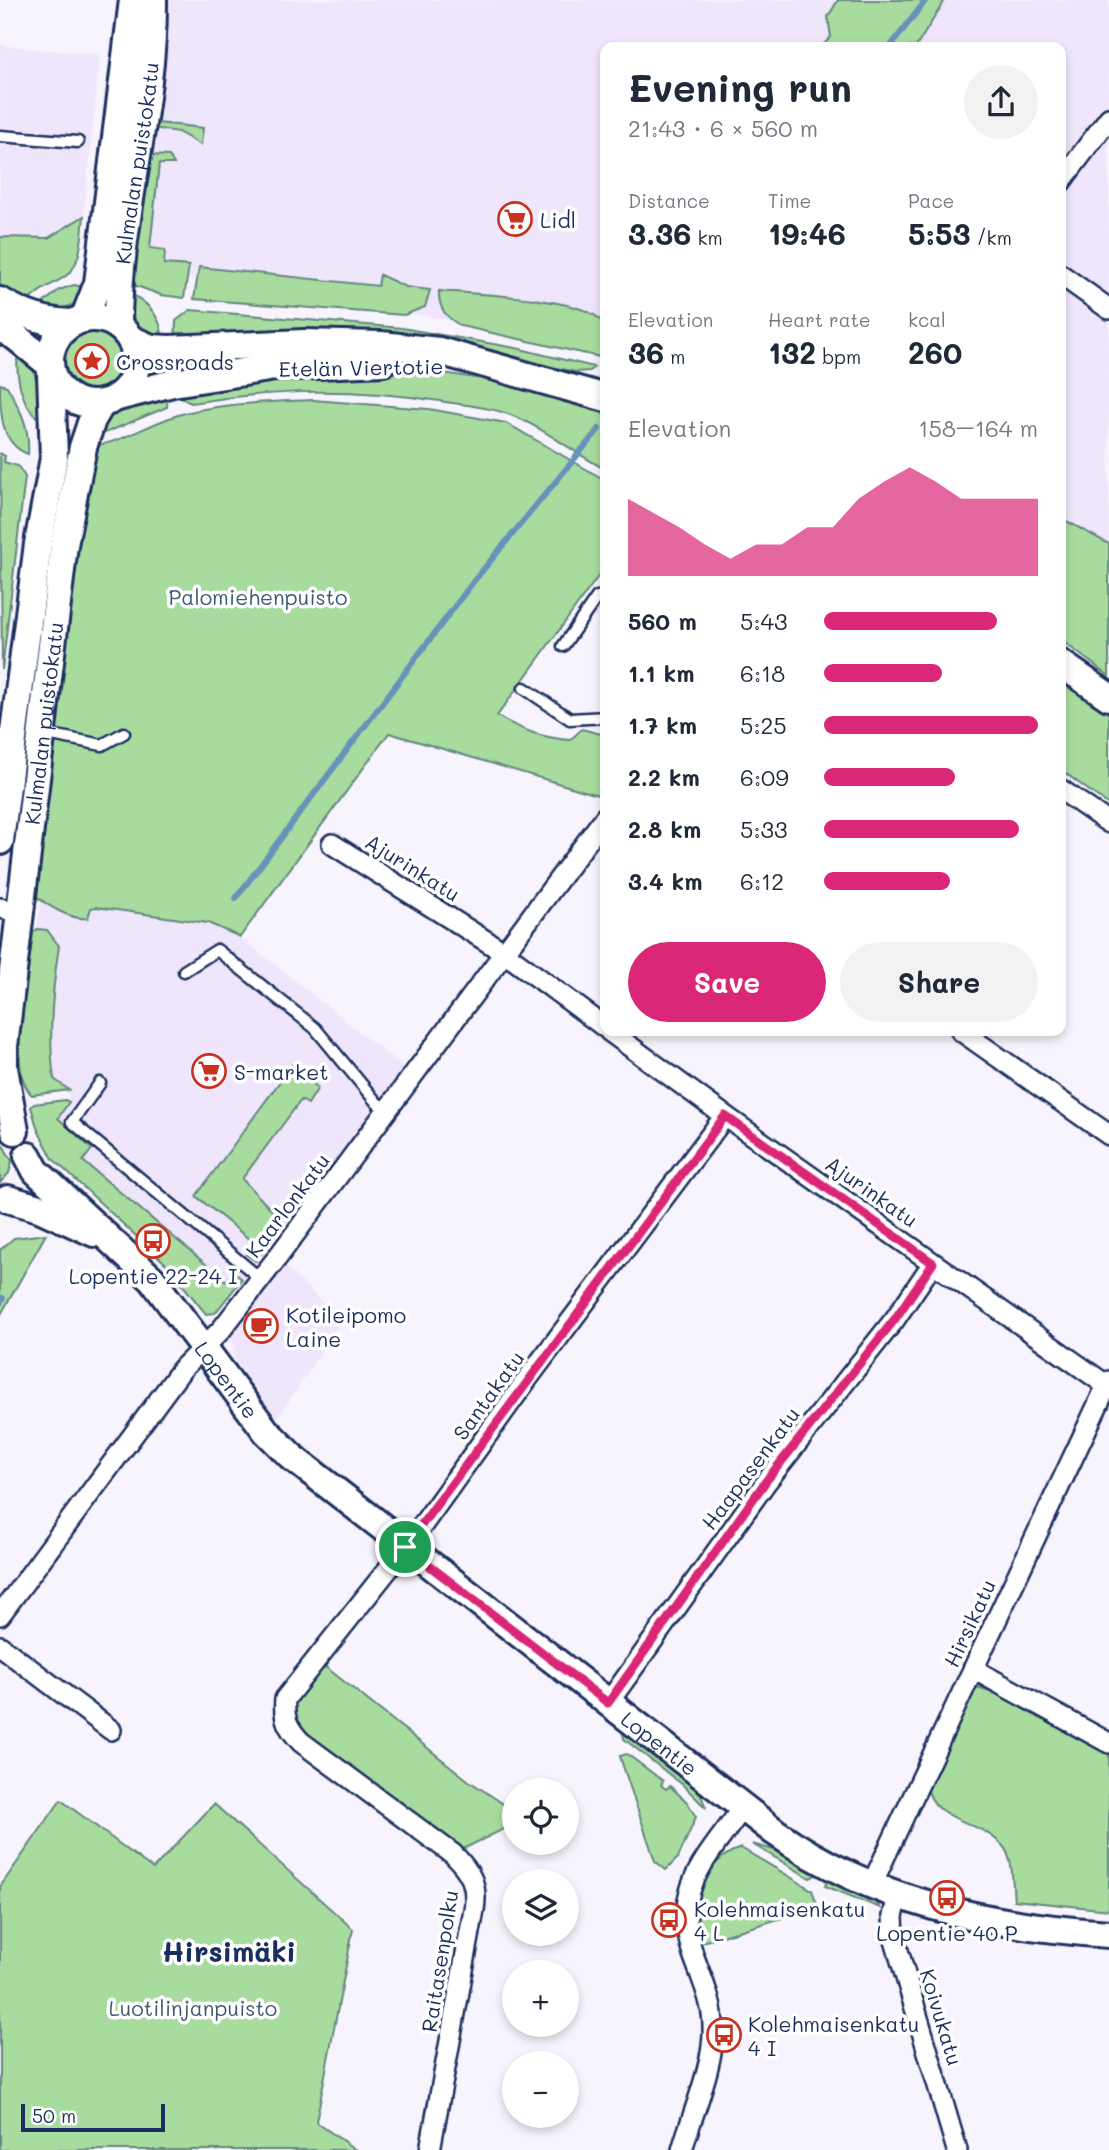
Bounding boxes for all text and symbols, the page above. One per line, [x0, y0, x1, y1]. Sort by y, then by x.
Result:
street label: Kulmalan puistokatu [108, 61, 163, 266]
text: Evening run [628, 62, 852, 112]
button: share [964, 65, 1038, 139]
text: 21:43 · 6 × 560 m [628, 113, 818, 143]
text: Distance [628, 188, 710, 213]
text: Time [768, 188, 811, 213]
text: Pace [908, 188, 954, 213]
supermarket icon: Lidl [496, 200, 534, 238]
place label: Lidl [540, 206, 576, 233]
text: 3.36 [628, 213, 691, 253]
text: 19:46 [768, 213, 846, 253]
text: 5:53 [908, 213, 971, 253]
text: km [691, 225, 723, 250]
text: /km [971, 225, 1012, 250]
text: Elevation [628, 307, 713, 332]
text: Heart rate [768, 307, 871, 332]
text: kcal [908, 307, 946, 332]
text: 36 [628, 332, 664, 372]
text: 132 [768, 332, 816, 372]
text: 260 [908, 332, 962, 372]
place icon: Crossroads [73, 342, 111, 380]
text: m [664, 344, 685, 369]
text: bpm [816, 344, 861, 369]
place label: Crossroads [116, 348, 234, 375]
street label: Etelän Viertotie [278, 352, 444, 382]
text: Elevation [628, 413, 731, 443]
text: 158–164 m [918, 413, 1038, 443]
park label: Palomiehenpuisto [168, 583, 348, 610]
text: 560 m [628, 606, 697, 636]
text: 5:43 [740, 606, 788, 636]
street label: Kulmalan puistokatu [17, 620, 68, 826]
text: 1.1 km [628, 658, 694, 688]
text: 6:18 [740, 658, 785, 688]
text: 1.7 km [628, 710, 697, 740]
text: 5:25 [740, 710, 787, 740]
text: 2.2 km [628, 762, 700, 792]
text: 6:09 [740, 762, 789, 792]
text: 2.8 km [628, 814, 701, 844]
text: 5:33 [740, 814, 788, 844]
street label: Ajurinkatu [361, 827, 465, 907]
text: 3.4 km [628, 866, 702, 896]
text: 6:12 [740, 866, 784, 896]
button: Save [628, 942, 826, 1022]
button: Share [840, 942, 1038, 1022]
supermarket icon: S-market [190, 1052, 228, 1090]
place label: S-market [234, 1058, 328, 1085]
street label: Kaarlonkatu [239, 1147, 335, 1263]
street label: Ajurinkatu [821, 1149, 923, 1233]
bus stop icon: Lopentie 22-24 I [134, 1222, 172, 1260]
place label: Lopentie 22-24 I [69, 1262, 237, 1289]
place label: Kotileipomo Laine [286, 1301, 406, 1352]
cafe icon: Kotileipomo Laine [242, 1307, 280, 1345]
street label: Lopentie [190, 1335, 265, 1423]
street label: Santakatu [447, 1345, 529, 1445]
street label: Haapasenkatu [695, 1401, 805, 1535]
pin [375, 1517, 435, 1577]
icon: arrive [386, 1528, 424, 1566]
street label: Hirsikatu [937, 1575, 1001, 1671]
street label: Lopentie [616, 1704, 704, 1781]
map controls [502, 1778, 579, 2128]
button: locate [502, 1778, 579, 1855]
button: layers [502, 1869, 579, 1946]
bus stop icon: Lopentie 40 P [928, 1879, 966, 1917]
street label: Raitasenpolku [414, 1888, 464, 2034]
place label: Kolehmaisenkatu 4 L [694, 1895, 865, 1946]
bus stop icon: Kolehmaisenkatu 4 L [650, 1901, 688, 1939]
place label: Lopentie 40 P [876, 1919, 1018, 1946]
district label: Hirsimäki [162, 1933, 296, 1969]
button: + [502, 1960, 579, 2037]
street label: Koivukatu [915, 1966, 969, 2068]
park label: Luotilinjanpuisto [109, 1994, 277, 2021]
place label: Kolehmaisenkatu 4 I [748, 2010, 919, 2061]
bus stop icon: Kolehmaisenkatu 4 I [705, 2016, 743, 2054]
button: − [502, 2051, 579, 2128]
scale bar [21, 2101, 164, 2133]
text: 50 m [32, 2103, 76, 2128]

